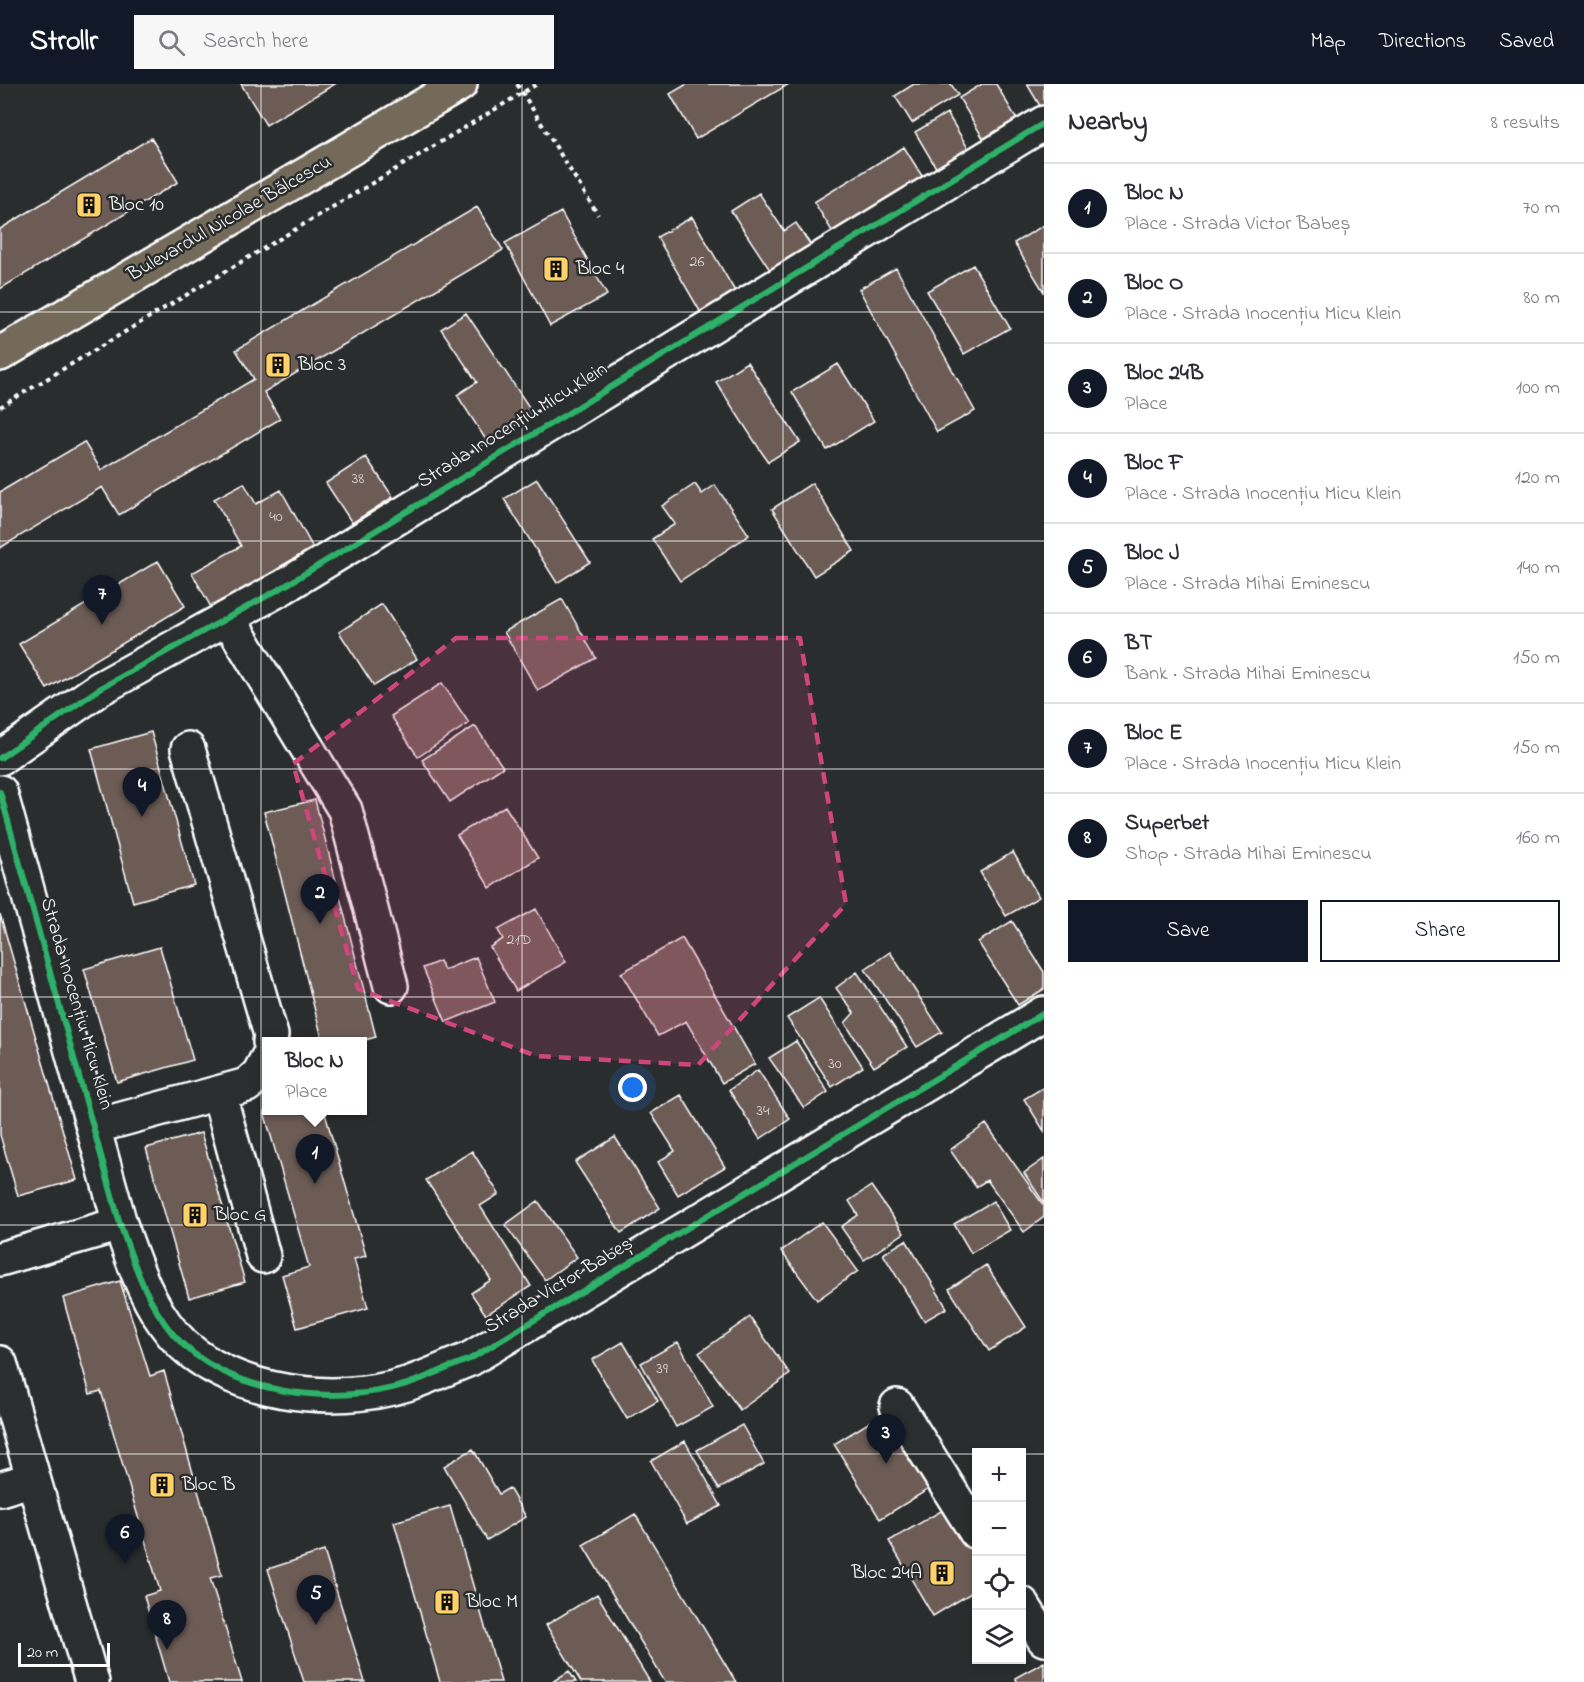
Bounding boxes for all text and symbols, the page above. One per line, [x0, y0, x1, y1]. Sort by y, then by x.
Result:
search box [134, 15, 554, 69]
text: Strollr [30, 22, 98, 63]
icon: search [155, 26, 188, 59]
text: Search here [203, 26, 308, 58]
text: Map [1310, 27, 1346, 57]
text: Directions [1379, 27, 1466, 57]
text: Saved [1499, 27, 1554, 57]
text: Nearby [1068, 104, 1147, 142]
text: 8 results [1491, 109, 1560, 138]
street label: Bulevardul Nicolae Bălcescu [121, 148, 338, 290]
text: Bloc N [1125, 178, 1184, 210]
building icon: Bloc 10 [74, 190, 104, 220]
place label: Bloc 10 [108, 191, 164, 220]
text: 1 [1084, 194, 1091, 223]
text: 70 m [1523, 194, 1560, 223]
text: Place · Strada Victor Babeș [1125, 210, 1350, 239]
house number: 26 [690, 250, 705, 274]
building icon: Bloc 4 [541, 254, 571, 284]
place label: Bloc 4 [575, 255, 624, 284]
text: Bloc O [1125, 268, 1183, 300]
text: 2 [1083, 284, 1092, 313]
text: 80 m [1523, 284, 1560, 313]
text: Place · Strada Inocențiu Micu Klein [1125, 300, 1401, 329]
building icon: Bloc 3 [263, 350, 293, 380]
place label: Bloc 3 [297, 351, 346, 380]
street label: Strada Inocențiu Micu Klein [412, 355, 614, 496]
text: Bloc 24B [1125, 358, 1204, 390]
text: 3 [1083, 374, 1092, 403]
text: 100 m [1516, 374, 1560, 403]
text: Place [1125, 390, 1167, 419]
text: Bloc F [1125, 448, 1183, 480]
text: 4 [1083, 464, 1092, 493]
text: 120 m [1515, 464, 1560, 493]
house number: 38 [352, 467, 364, 491]
text: Place · Strada Inocențiu Micu Klein [1125, 480, 1401, 509]
house number: 40 [269, 505, 283, 529]
text: Bloc J [1125, 538, 1180, 570]
text: 5 [1082, 554, 1093, 583]
text: 140 m [1516, 554, 1560, 583]
text: Place · Strada Mihai Eminescu [1125, 570, 1370, 599]
pin: 7 [82, 576, 122, 625]
text: BT [1125, 628, 1152, 660]
text: 6 [1083, 644, 1092, 673]
text: 150 m [1513, 644, 1560, 673]
text: Bank · Strada Mihai Eminescu [1125, 660, 1371, 689]
text: Bloc E [1125, 718, 1182, 750]
text: 7 [1083, 734, 1092, 763]
text: 150 m [1513, 734, 1560, 763]
text: Place · Strada Inocențiu Micu Klein [1125, 750, 1401, 779]
pin: 4 [122, 768, 162, 817]
text: Superbet [1125, 808, 1209, 840]
text: 8 [1084, 824, 1091, 853]
text: 160 m [1516, 824, 1560, 853]
text: Shop · Strada Mihai Eminescu [1125, 840, 1372, 869]
pin: 2 [300, 874, 340, 924]
street label: Strada Inocențiu Micu Klein [32, 895, 120, 1114]
button: Save [1068, 900, 1308, 962]
button: Share [1320, 900, 1560, 962]
house number: 21D [507, 928, 531, 952]
popup [262, 1037, 367, 1115]
text: Bloc N [285, 1046, 344, 1078]
house number: 30 [828, 1052, 842, 1076]
your location [618, 1073, 647, 1102]
text: Place [285, 1078, 328, 1107]
house number: 34 [756, 1099, 770, 1123]
pin: 1 [296, 1134, 334, 1184]
building icon: Bloc G [180, 1200, 210, 1230]
place label: Bloc G [213, 1201, 266, 1230]
street label: Strada Victor Babeș [479, 1230, 639, 1342]
house number: 39 [656, 1357, 668, 1381]
pin: 3 [866, 1414, 906, 1464]
map controls [972, 1448, 1026, 1664]
button: + [972, 1448, 1026, 1502]
building icon: Bloc B [147, 1470, 177, 1500]
place label: Bloc B [181, 1471, 235, 1500]
button: − [972, 1502, 1026, 1556]
pin: 6 [106, 1514, 144, 1564]
button: locate [972, 1556, 1026, 1610]
building icon: Bloc 24A [927, 1558, 957, 1588]
place label: Bloc 24A [851, 1559, 922, 1588]
pin: 5 [296, 1576, 336, 1625]
building icon: Bloc M [432, 1587, 462, 1617]
place label: Bloc M [465, 1588, 518, 1617]
pin: 8 [148, 1600, 186, 1650]
button: layers [972, 1610, 1026, 1664]
scale bar [18, 1640, 110, 1668]
text: 20 m [27, 1641, 58, 1665]

